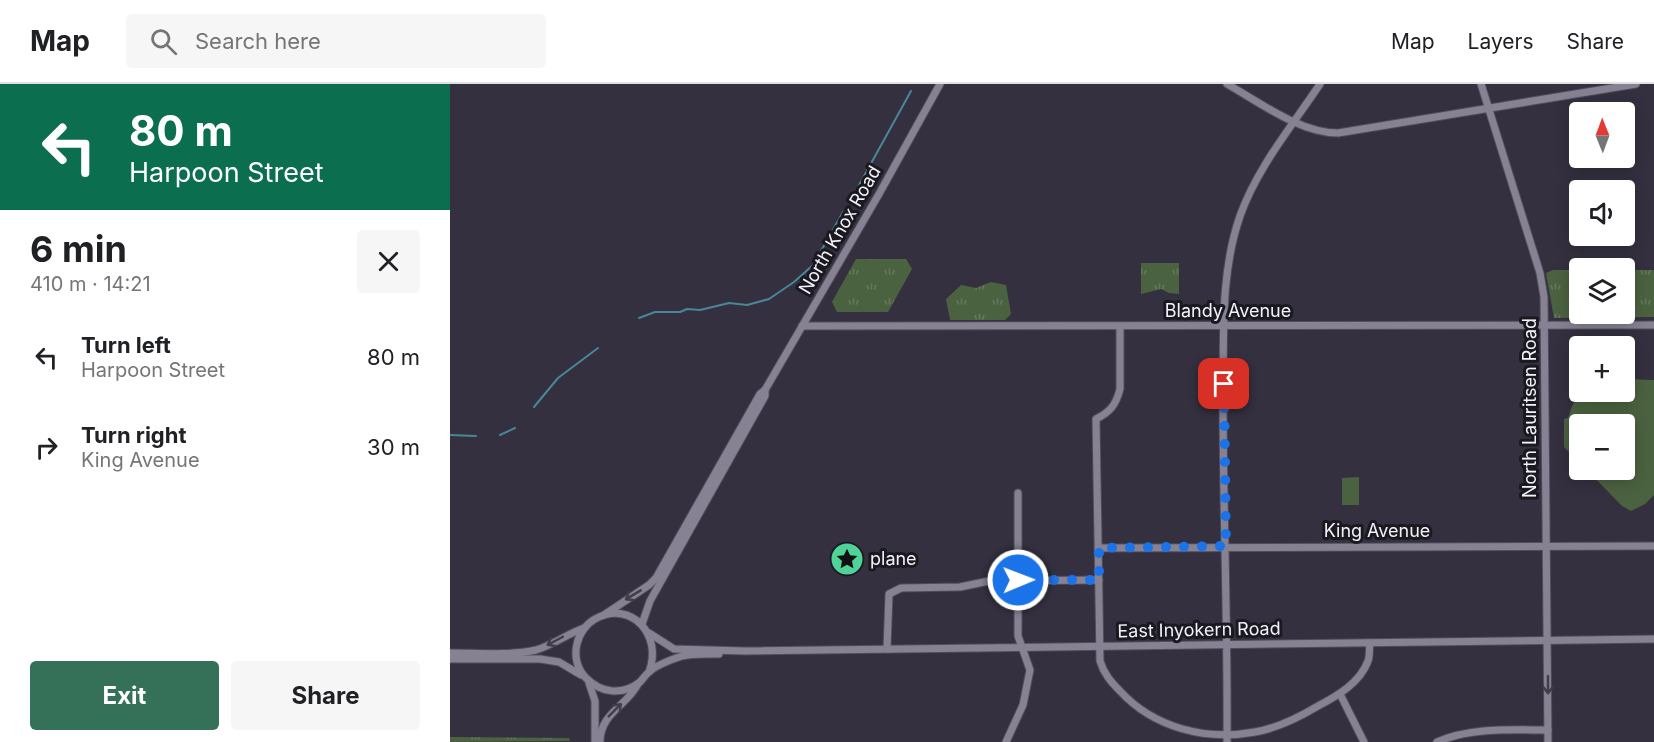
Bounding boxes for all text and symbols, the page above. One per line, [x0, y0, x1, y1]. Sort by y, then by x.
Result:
search box [126, 14, 546, 68]
text: Map [30, 24, 90, 58]
icon: search [147, 25, 180, 58]
text: Search here [195, 28, 321, 54]
text: Map [1391, 29, 1435, 54]
text: Layers [1468, 29, 1534, 54]
text: Share [1567, 29, 1624, 54]
north arrow [1569, 102, 1635, 168]
map controls [1569, 102, 1635, 480]
text: 80 m [129, 105, 233, 156]
icon: left [30, 108, 108, 186]
text: Harpoon Street [129, 156, 323, 189]
street label: North Knox Road [794, 162, 885, 298]
button: sound [1569, 180, 1635, 246]
text: 6 min [30, 227, 127, 271]
button: close [357, 230, 420, 293]
button: layers [1569, 258, 1635, 324]
text: 410 m · 14:21 [30, 272, 151, 296]
street label: Blandy Avenue [1165, 300, 1291, 321]
street label: North Lauritsen Road [1519, 318, 1540, 498]
text: Turn left [81, 332, 171, 358]
button: + [1569, 336, 1635, 402]
icon: left [30, 341, 63, 374]
text: 80 m [367, 344, 420, 370]
text: Harpoon Street [81, 358, 225, 382]
pin [1198, 358, 1249, 409]
icon: arrive [1207, 367, 1240, 400]
button: − [1569, 414, 1635, 480]
text: Turn right [81, 422, 187, 448]
icon: right [30, 431, 63, 464]
text: 30 m [367, 434, 420, 460]
text: King Avenue [81, 448, 200, 472]
street label: King Avenue [1324, 520, 1430, 541]
place icon: plane [829, 541, 865, 577]
place label: plane [870, 548, 917, 569]
position arrow [986, 548, 1050, 612]
one-way arrow [625, 590, 642, 602]
street label: East Inyokern Road [1117, 618, 1281, 641]
one-way arrow [547, 635, 564, 647]
button: Exit [30, 661, 219, 730]
button: Share [231, 661, 420, 730]
one-way arrow [1542, 675, 1554, 695]
one-way arrow [607, 703, 622, 718]

